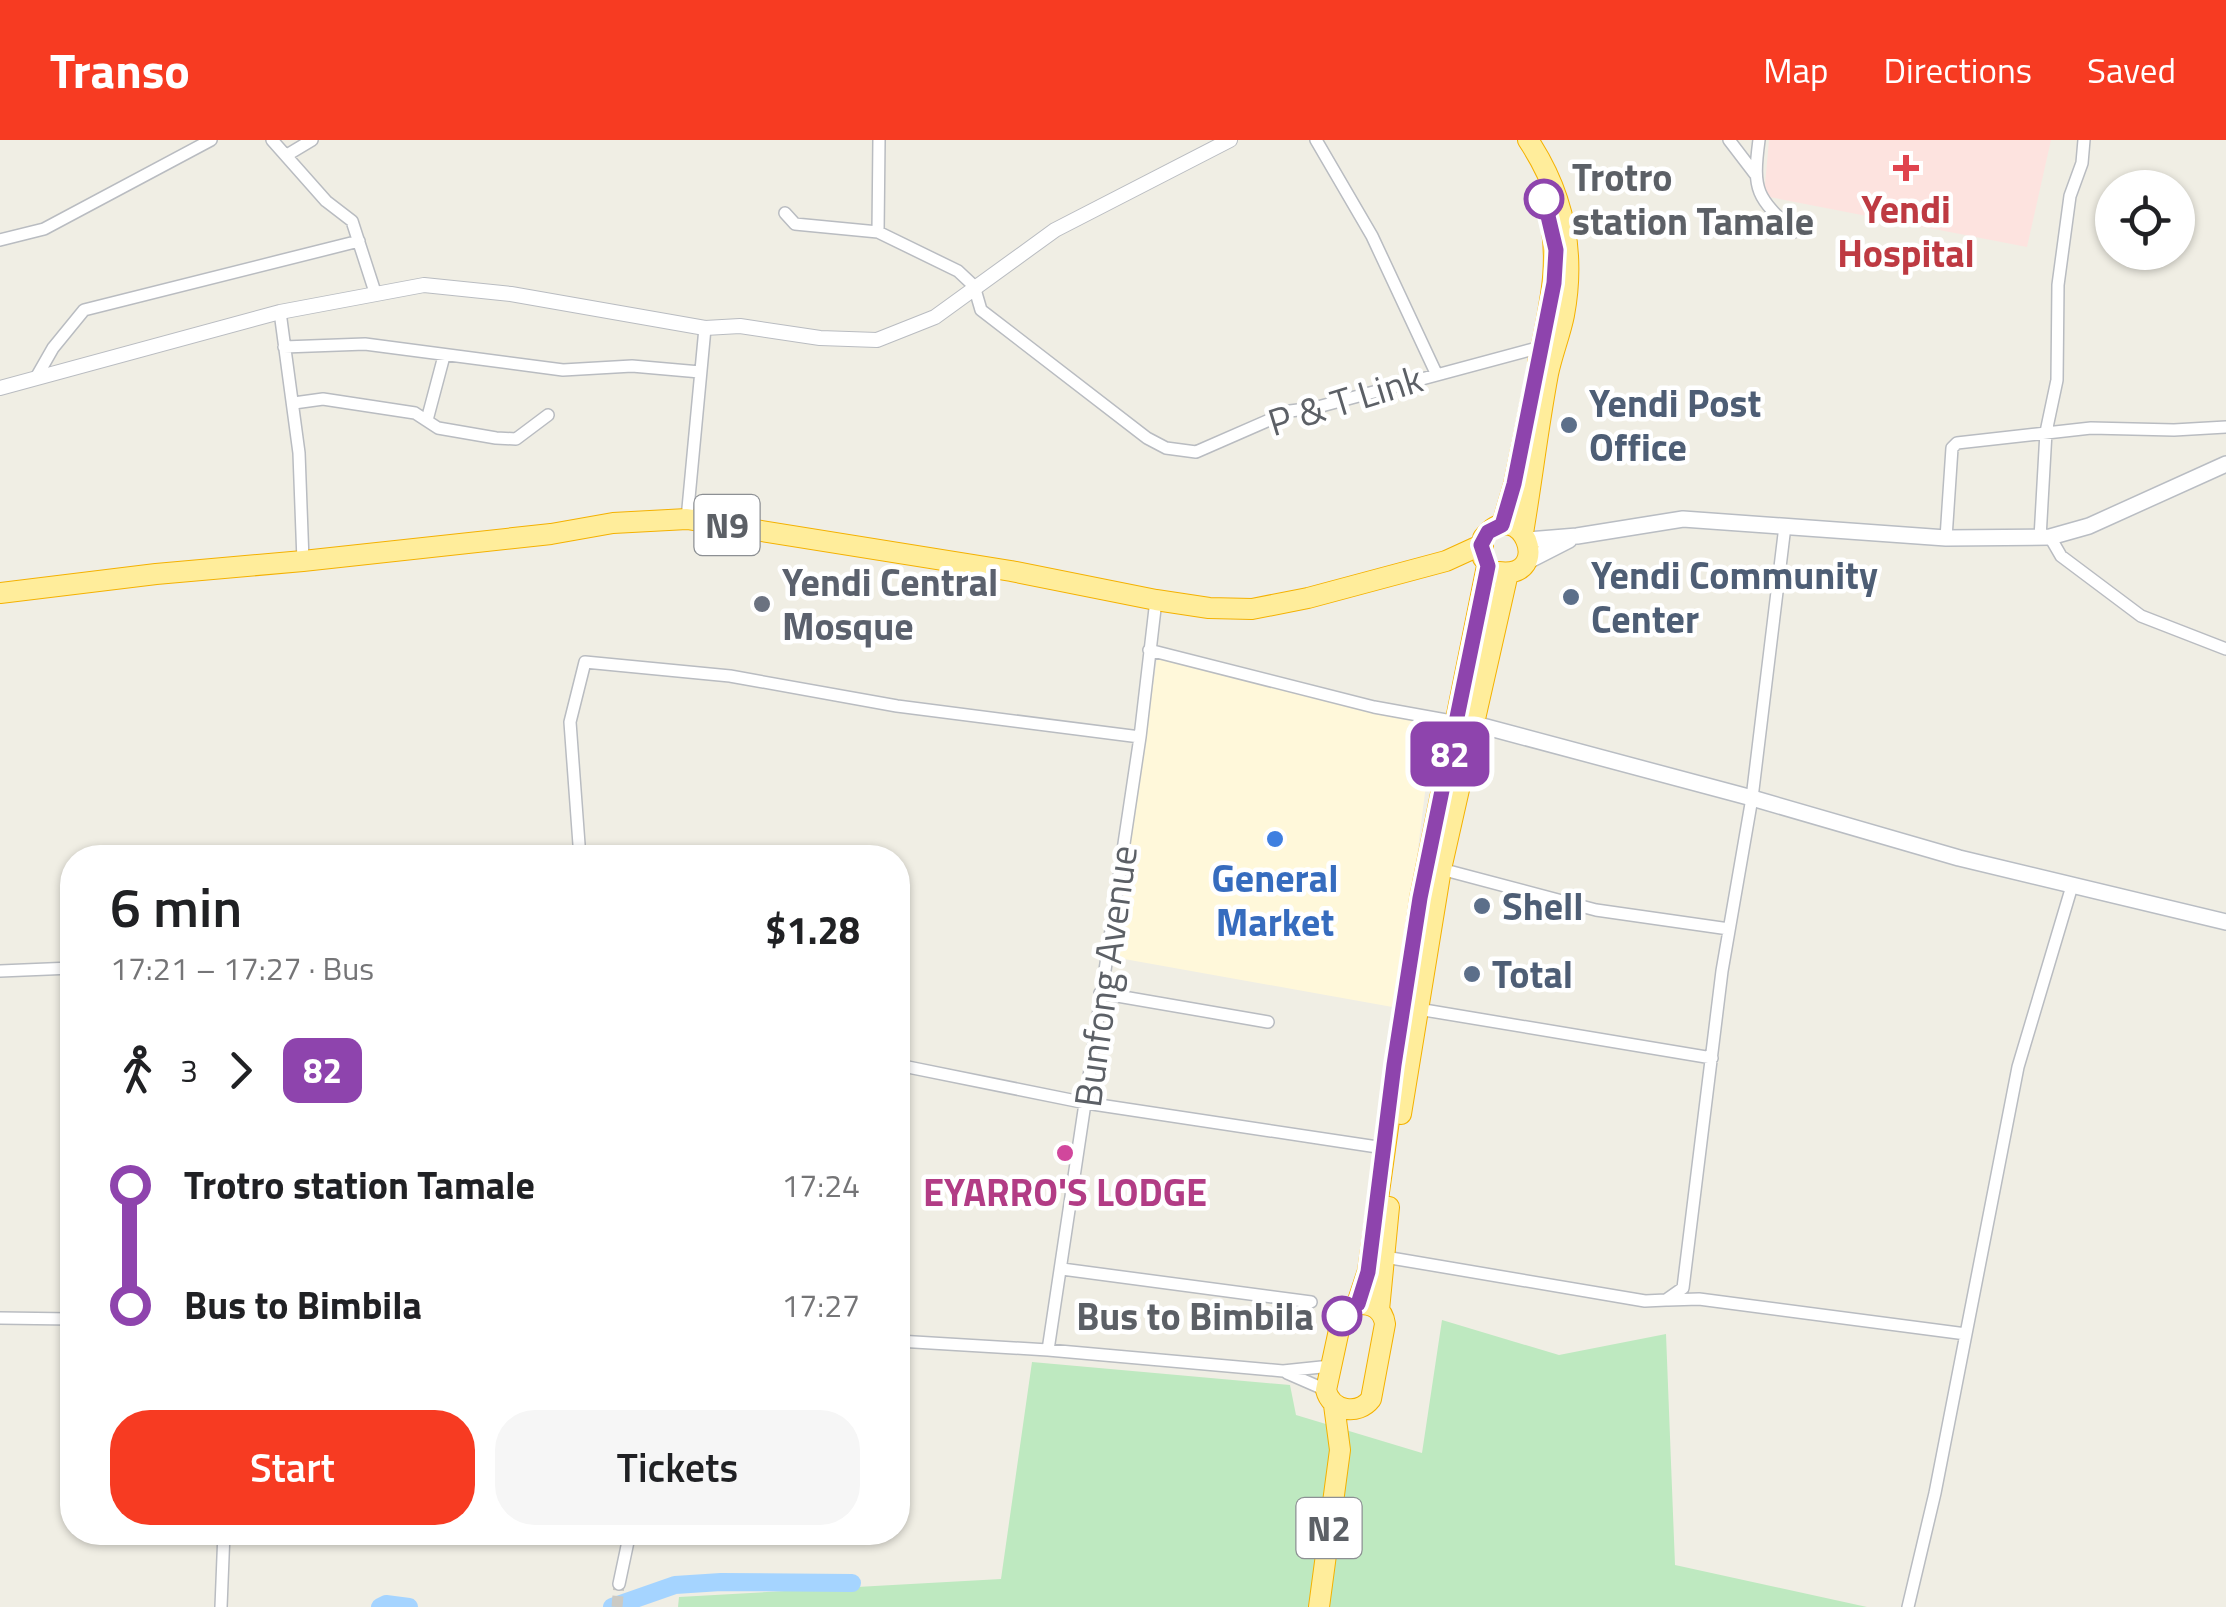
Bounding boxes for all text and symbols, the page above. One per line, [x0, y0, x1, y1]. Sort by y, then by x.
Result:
text: Transo [50, 34, 190, 107]
text: Map [1763, 43, 1829, 97]
text: Directions [1884, 43, 2032, 97]
text: Saved [2087, 43, 2176, 97]
place label: Trotro station Tamale [1572, 148, 1814, 250]
marker: Yendi Hospital [1893, 155, 1919, 181]
map controls [2095, 170, 2195, 270]
button: locate [2095, 170, 2195, 270]
marker: Trotro station Tamale [1525, 180, 1563, 218]
place label: Yendi Hospital [1837, 180, 1975, 282]
street label: P & T Link [1261, 349, 1429, 451]
place label: Yendi Post Office [1589, 374, 1761, 476]
marker: Yendi Post Office [1558, 414, 1580, 436]
road number: N9 [694, 495, 760, 555]
place label: Yendi Community Center [1591, 546, 1878, 648]
place label: Yendi Central Mosque [782, 553, 998, 655]
marker: Yendi Community Center [1560, 586, 1582, 608]
marker: Yendi Central Mosque [751, 593, 773, 615]
line badge: 82 [1405, 722, 1495, 786]
text: 82 [1430, 727, 1470, 781]
marker: General Market [1264, 828, 1286, 850]
street label: Bunfong Avenue [1058, 842, 1152, 1110]
place label: General Market [1212, 849, 1338, 951]
text: 6 min [110, 865, 242, 948]
place label: Shell [1502, 877, 1584, 935]
marker: Shell [1471, 895, 1493, 917]
text: $1.28 [765, 901, 860, 959]
text: 17:21 – 17:27 · Bus [110, 944, 374, 992]
place label: Total [1492, 945, 1573, 1003]
marker: Total [1461, 963, 1483, 985]
icon: walk [110, 1043, 165, 1098]
icon: forward [213, 1043, 268, 1098]
text: 82 [303, 1043, 342, 1097]
text: 3 [180, 1046, 198, 1094]
marker: EYARRO'S LODGE [1054, 1142, 1076, 1164]
text: Trotro station Tamale [184, 1156, 535, 1214]
text: 17:24 [781, 1161, 860, 1209]
place label: EYARRO'S LODGE [923, 1163, 1207, 1221]
text: Bus to Bimbila [184, 1276, 422, 1334]
text: 17:27 [781, 1281, 860, 1329]
place label: Bus to Bimbila [1076, 1287, 1314, 1345]
marker: Bus to Bimbila [1323, 1297, 1361, 1335]
button: Start [110, 1410, 475, 1525]
button: Tickets [495, 1410, 860, 1525]
road number: N2 [1296, 1498, 1362, 1558]

